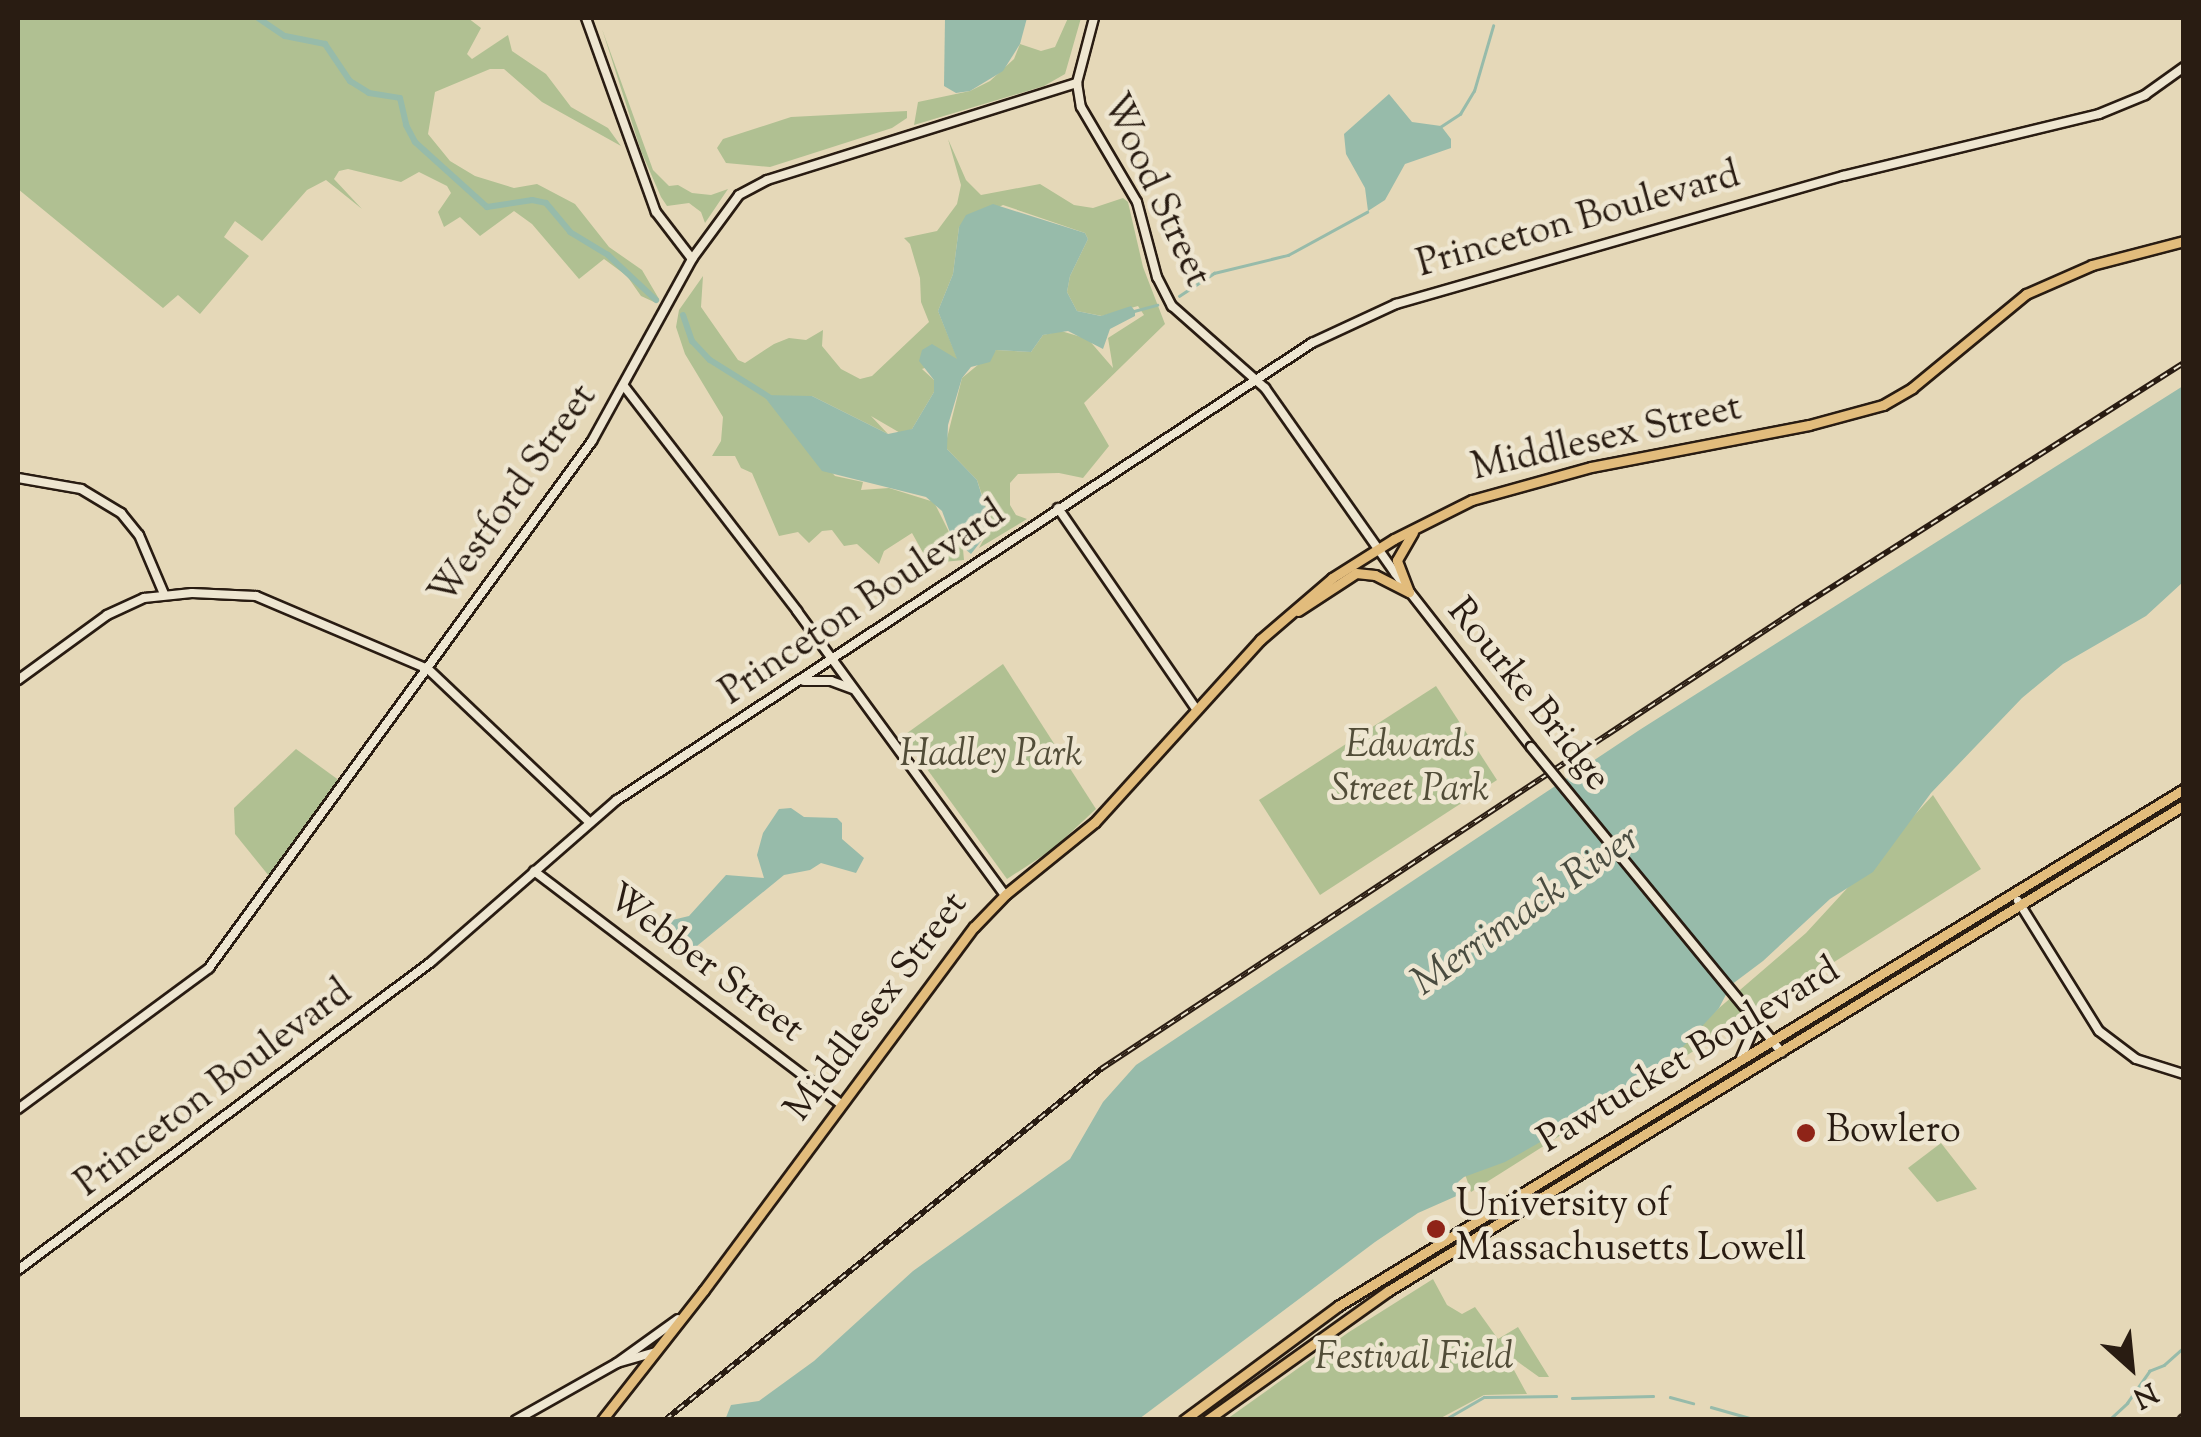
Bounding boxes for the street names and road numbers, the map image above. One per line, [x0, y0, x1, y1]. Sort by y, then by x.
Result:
street label: Wood Street [1089, 87, 1219, 295]
street label: Princeton Boulevard [1412, 154, 1746, 290]
street label: Westford Street [422, 377, 608, 615]
street label: Middlesex Street [1468, 387, 1746, 493]
street label: Princeton Boulevard [713, 493, 1015, 717]
street label: Rourke Bridge [1435, 590, 1619, 802]
street label: Webber Street [596, 876, 812, 1054]
street label: Middlesex Street [777, 884, 979, 1132]
street label: Pawtucket Boulevard [1531, 949, 1849, 1165]
street label: Princeton Boulevard [68, 971, 362, 1209]

